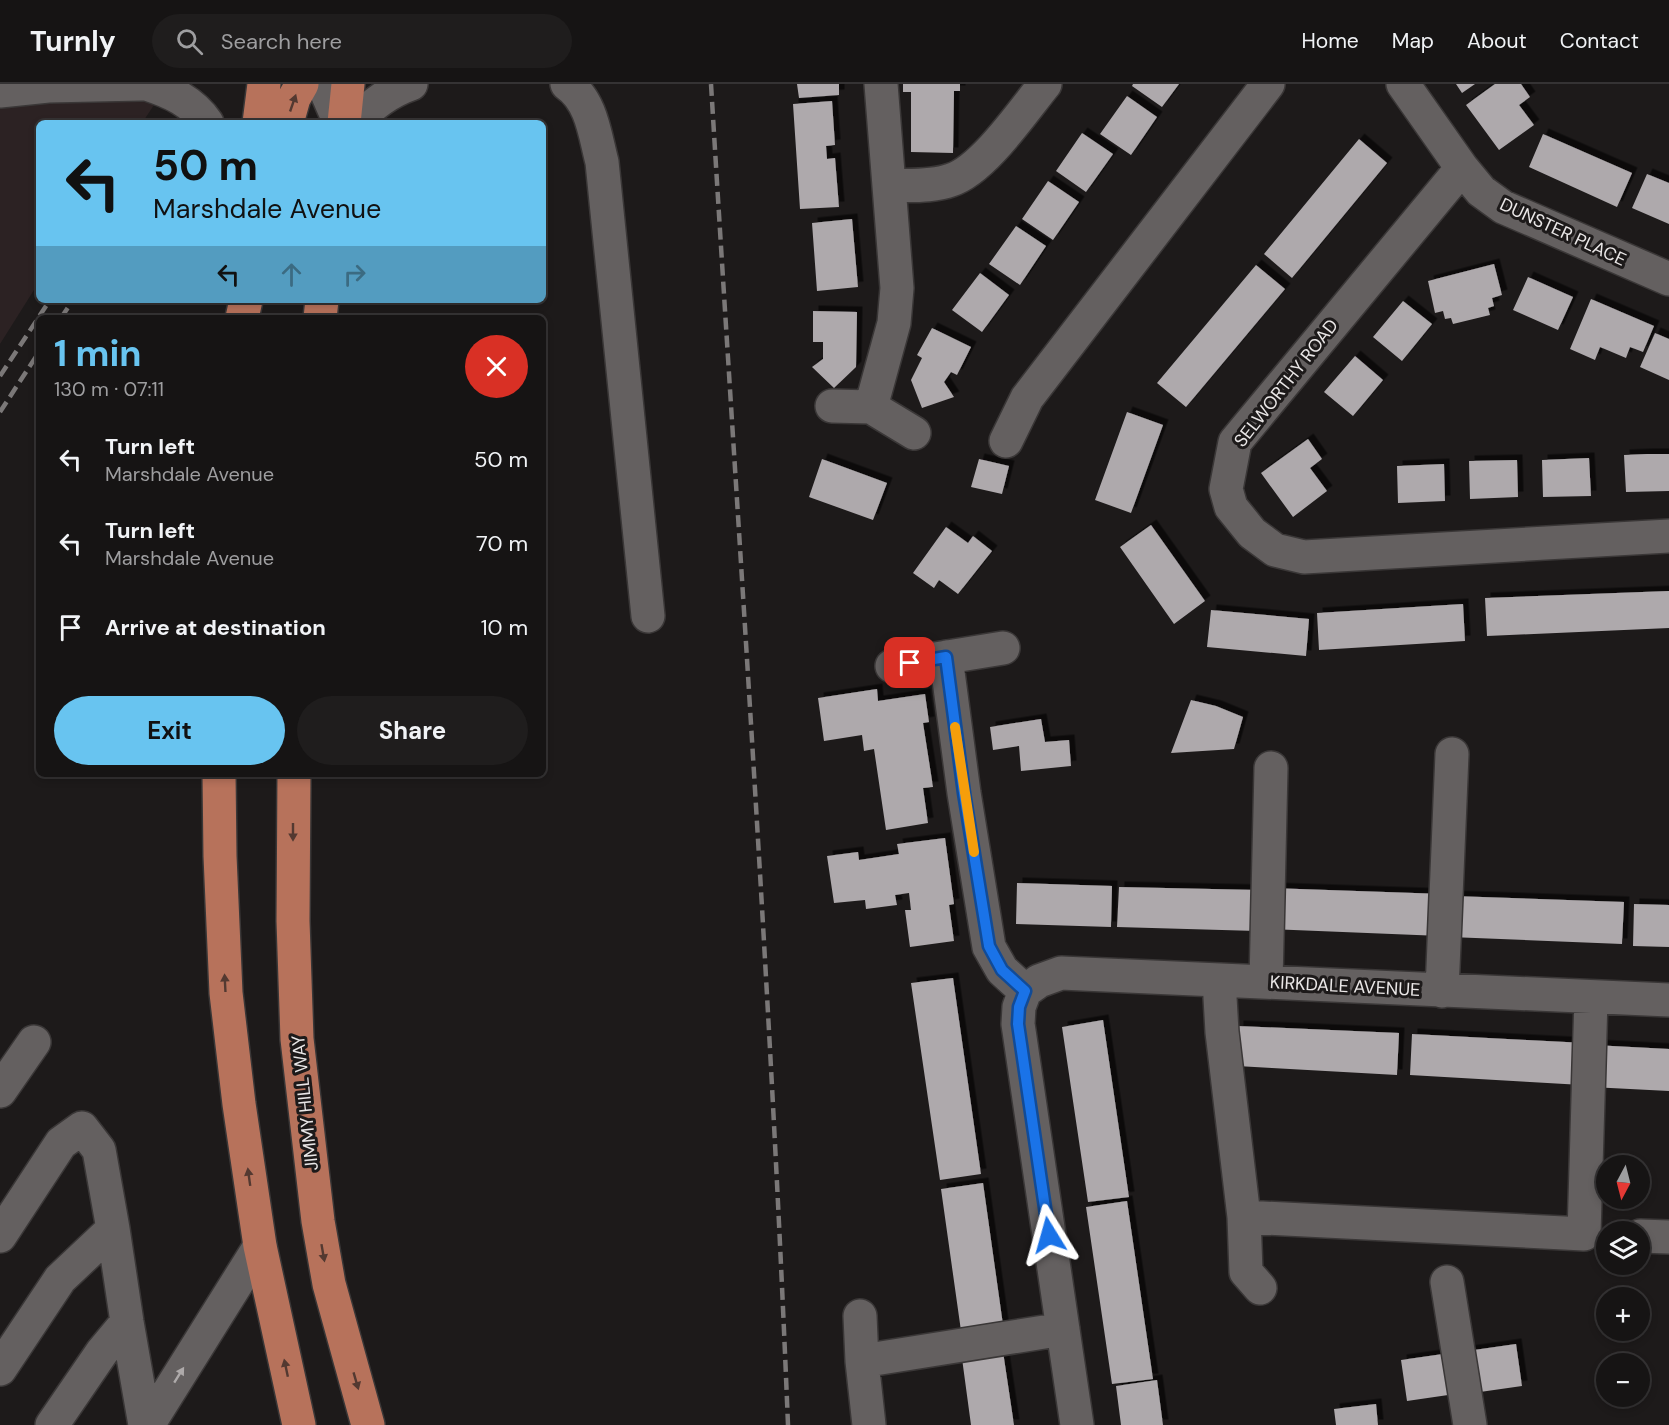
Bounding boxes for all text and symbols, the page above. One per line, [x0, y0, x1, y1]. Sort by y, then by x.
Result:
search box [152, 14, 572, 68]
text: Turnly [30, 23, 116, 60]
icon: search [173, 25, 206, 58]
text: Search here [221, 27, 342, 56]
text: Home [1301, 27, 1359, 55]
text: Map [1392, 27, 1434, 55]
text: About [1467, 27, 1527, 55]
text: Contact [1560, 27, 1639, 55]
one-way arrow [289, 94, 299, 112]
text: 50 m [153, 138, 258, 193]
icon: left [54, 144, 132, 222]
text: Marshdale Avenue [153, 191, 381, 226]
street label: DUNSTER PLACE [1496, 192, 1630, 272]
icon: left [212, 258, 245, 291]
icon: ahead [275, 258, 308, 291]
icon: right [338, 258, 371, 291]
street label: SELWORTHY ROAD [1228, 314, 1344, 452]
text: 1 min [54, 330, 142, 377]
button: close [465, 335, 528, 398]
text: 130 m · 07:11 [54, 376, 164, 402]
text: Turn left [105, 432, 195, 461]
icon: left [54, 443, 87, 476]
text: 50 m [474, 445, 528, 474]
text: Marshdale Avenue [105, 461, 274, 487]
text: Turn left [105, 516, 195, 545]
icon: left [54, 527, 87, 560]
text: 70 m [476, 529, 528, 558]
text: Marshdale Avenue [105, 545, 274, 571]
icon: arrive [54, 611, 87, 644]
text: Arrive at destination [105, 613, 326, 642]
text: 10 m [481, 613, 528, 642]
pin [884, 637, 935, 688]
icon: arrive [893, 646, 926, 679]
button: Exit [54, 696, 285, 765]
button: Share [297, 696, 528, 765]
one-way arrow [288, 823, 298, 842]
street label: KIRKDALE AVENUE [1269, 970, 1421, 1002]
one-way arrow [221, 974, 230, 993]
street label: JIMMY HILL WAY [286, 1033, 324, 1172]
north arrow [1596, 1155, 1650, 1209]
map controls [1596, 1155, 1650, 1407]
one-way arrow [245, 1167, 254, 1186]
position arrow [1017, 1203, 1081, 1267]
button: layers [1596, 1221, 1650, 1275]
one-way arrow [319, 1243, 328, 1262]
button: + [1596, 1287, 1650, 1341]
button: − [1596, 1353, 1650, 1407]
one-way arrow [281, 1358, 290, 1377]
one-way arrow [173, 1367, 184, 1383]
one-way arrow [351, 1372, 361, 1390]

